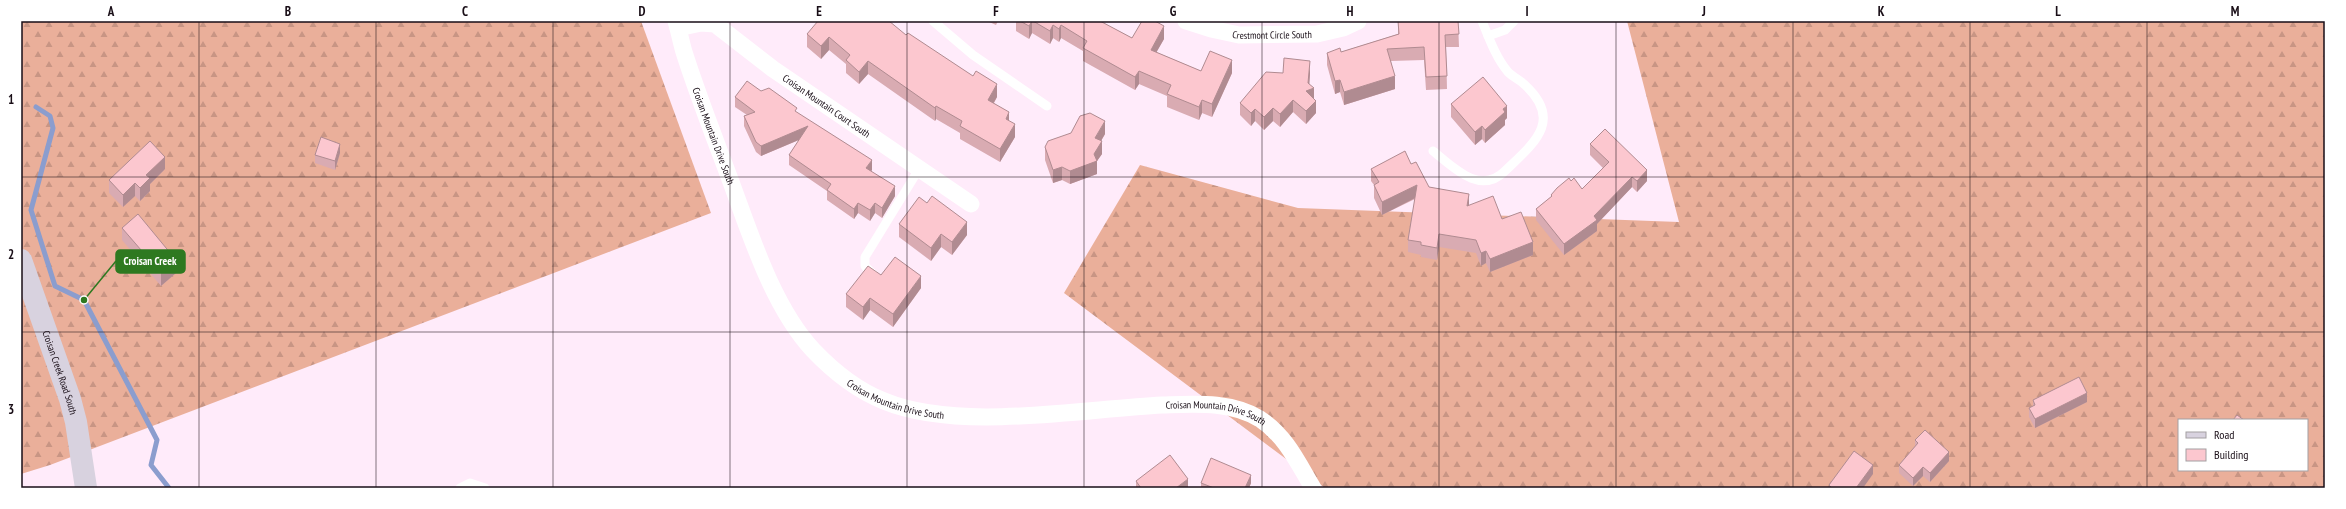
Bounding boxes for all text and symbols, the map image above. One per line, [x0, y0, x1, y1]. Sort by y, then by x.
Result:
text: A [107, 3, 115, 20]
text: B [285, 3, 291, 20]
text: C [462, 3, 468, 20]
text: D [639, 3, 646, 20]
text: E [816, 3, 822, 20]
text: F [993, 3, 999, 20]
text: G [1170, 3, 1177, 20]
text: H [1347, 3, 1354, 20]
text: I [1525, 3, 1529, 20]
text: J [1701, 3, 1706, 20]
text: K [1878, 3, 1885, 20]
text: L [2055, 3, 2061, 20]
text: M [2231, 3, 2240, 20]
street label: Crestmont Circle South [1231, 27, 1312, 42]
street label: Croisan Mountain Court South [780, 71, 873, 140]
street label: Croisan Mountain Drive South [690, 85, 738, 186]
text: 1 [8, 91, 14, 108]
text: 2 [8, 246, 14, 263]
callout: Croisan Creek [116, 250, 185, 273]
text: Croisan Creek [123, 254, 177, 268]
street label: Croisan Creek Road South [40, 329, 80, 416]
street label: Croisan Mountain Drive South [844, 376, 945, 421]
street label: Croisan Mountain Drive South [1165, 398, 1269, 428]
text: 3 [8, 401, 14, 418]
legend [2178, 419, 2308, 471]
text: Road [2214, 427, 2234, 442]
text: Building [2214, 447, 2249, 462]

